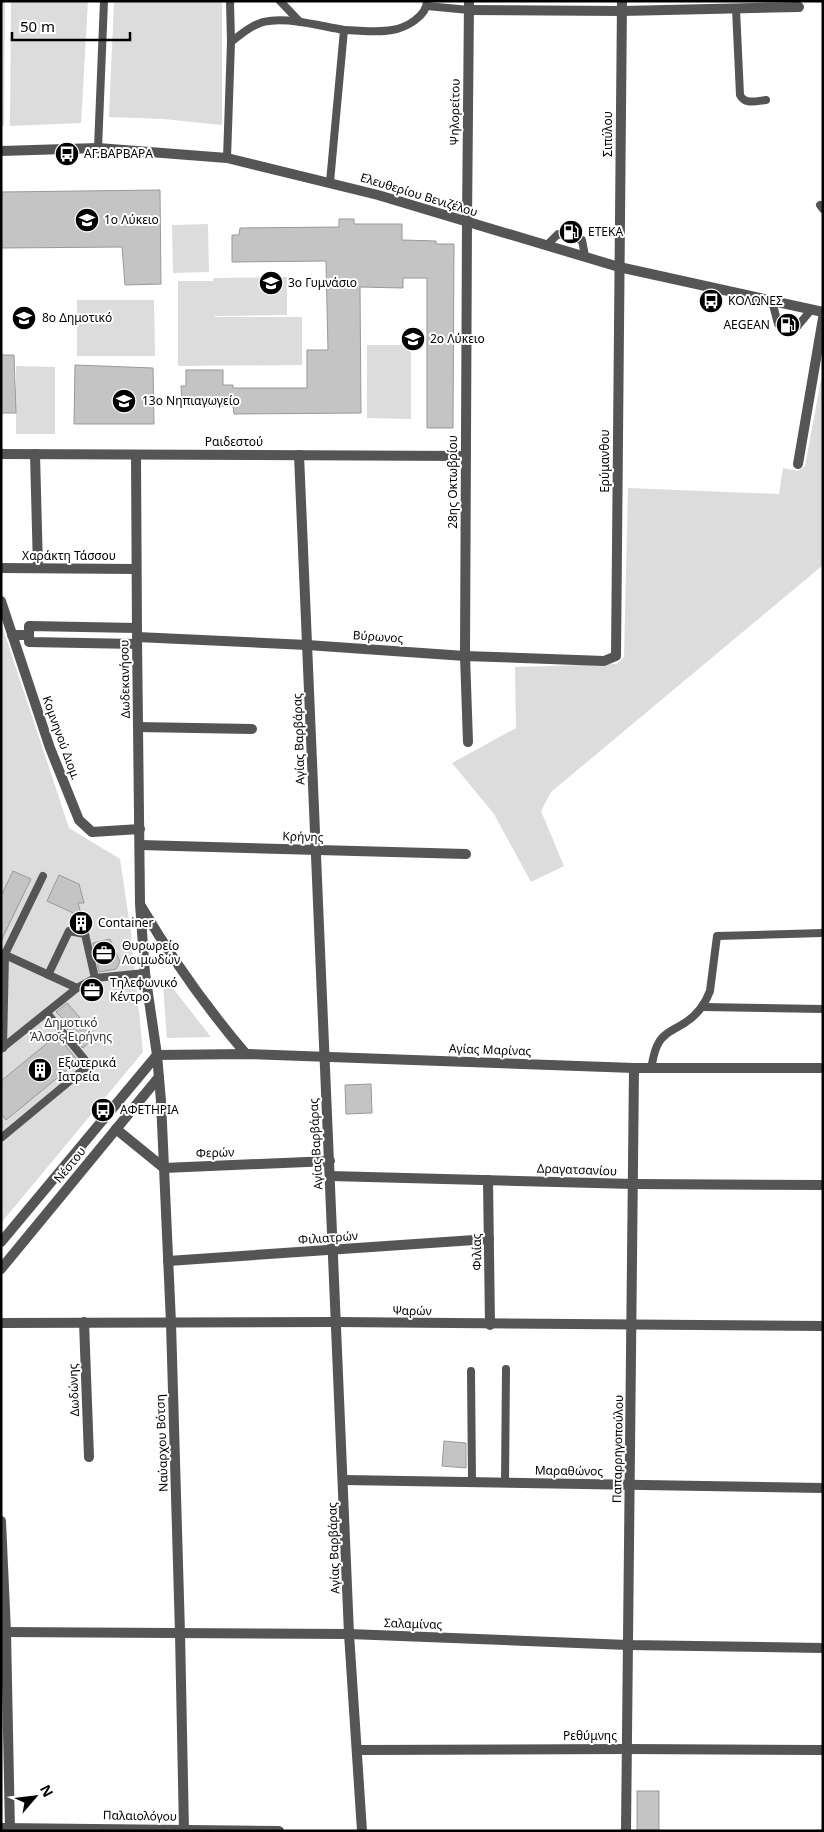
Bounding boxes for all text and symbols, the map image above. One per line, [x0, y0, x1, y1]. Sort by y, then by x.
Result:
scale bar [12, 10, 130, 42]
text: 50 m [20, 16, 55, 36]
street label: Ψηλορείτου [445, 78, 464, 146]
street label: Σιπύλου [599, 111, 616, 157]
bus stop icon: ΑΓ.ΒΑΡΒΑΡΑ [54, 141, 80, 167]
place label: ΑΓ.ΒΑΡΒΑΡΑ [84, 145, 153, 162]
street label: Ελευθερίου Βενιζέλου [358, 169, 480, 220]
school or university icon: 1ο Λύκειο [74, 207, 100, 233]
place label: 1ο Λύκειο [104, 211, 159, 228]
fuel station icon: ΕΤΕΚΑ [558, 219, 584, 245]
place label: ΕΤΕΚΑ [588, 223, 623, 240]
school or university icon: 3ο Γυμνάσιο [258, 270, 284, 296]
place label: 3ο Γυμνάσιο [288, 274, 357, 291]
bus stop icon: ΚΟΛΩΝΕΣ [698, 288, 724, 314]
place label: ΚΟΛΩΝΕΣ [728, 292, 783, 309]
school or university icon: 8ο Δημοτικό [11, 305, 37, 331]
place label: 8ο Δημοτικό [42, 309, 112, 326]
fuel station icon: AEGEAN [775, 312, 801, 338]
place label: AEGEAN [723, 316, 770, 333]
school or university icon: 2ο Λύκειο [400, 326, 426, 352]
place label: 2ο Λύκειο [430, 330, 485, 347]
school or university icon: 13ο Νηπιαγωγείο [111, 388, 137, 414]
place label: 13ο Νηπιαγωγείο [142, 392, 240, 409]
street label: Ερύμανθου [596, 429, 613, 493]
street label: Ραιδεστού [205, 433, 263, 450]
street label: 28ης Οκτωβρίου [444, 435, 461, 529]
street label: Χαράκτη Τάσσου [22, 547, 116, 564]
street label: Βύρωνος [352, 626, 404, 647]
street label: Δωδεκανήσου [115, 639, 134, 719]
street label: Κομνηνού Διομ. [38, 693, 85, 782]
street label: Αγίας Βαρβάρας [288, 693, 309, 785]
street label: Κρήνης [282, 827, 324, 846]
building icon: Container [68, 910, 94, 936]
place label: Container [98, 914, 154, 931]
place label: Θυρωρείο Λοιμωδών [122, 937, 180, 968]
office icon: Θυρωρείο Λοιμωδών [91, 940, 117, 966]
place label: Τηλεφωνικό Κέντρο [110, 974, 178, 1005]
office icon: Τηλεφωνικό Κέντρο [79, 977, 105, 1003]
park label: Δημοτικό Άλσος Ειρήνης [30, 1014, 112, 1045]
street label: Αγίας Μαρίνας [448, 1040, 532, 1059]
place label: Εξωτερικά Ιατρεία [58, 1054, 117, 1085]
building icon: Εξωτερικά Ιατρεία [27, 1057, 53, 1083]
bus stop icon: ΑΦΕΤΗΡΙΑ [90, 1097, 116, 1123]
street label: Αγίας Βαρβάρας [305, 1098, 326, 1190]
place label: ΑΦΕΤΗΡΙΑ [120, 1101, 179, 1118]
street label: Νέστου [50, 1143, 89, 1186]
street label: Φερών [195, 1143, 235, 1162]
street label: Δραγατσανίου [537, 1160, 617, 1179]
street label: Φιλιατρών [297, 1227, 359, 1248]
street label: Φιλίας [468, 1233, 485, 1271]
street label: Ψαρών [392, 1302, 432, 1319]
street label: Δωδώνης [64, 1363, 83, 1417]
street label: Ναύαρχου Βότση [151, 1394, 172, 1492]
street label: Παπαρρηγοπούλου [608, 1395, 627, 1503]
street label: Μαραθώνος [535, 1461, 604, 1480]
street label: Αγίας Βαρβάρας [323, 1502, 344, 1594]
street label: Σαλαμίνας [384, 1614, 443, 1633]
street label: Ρεθύμνης [563, 1727, 617, 1744]
north arrow [10, 1772, 60, 1822]
text: N [36, 1781, 58, 1800]
street label: Παλαιολόγου [103, 1806, 177, 1825]

